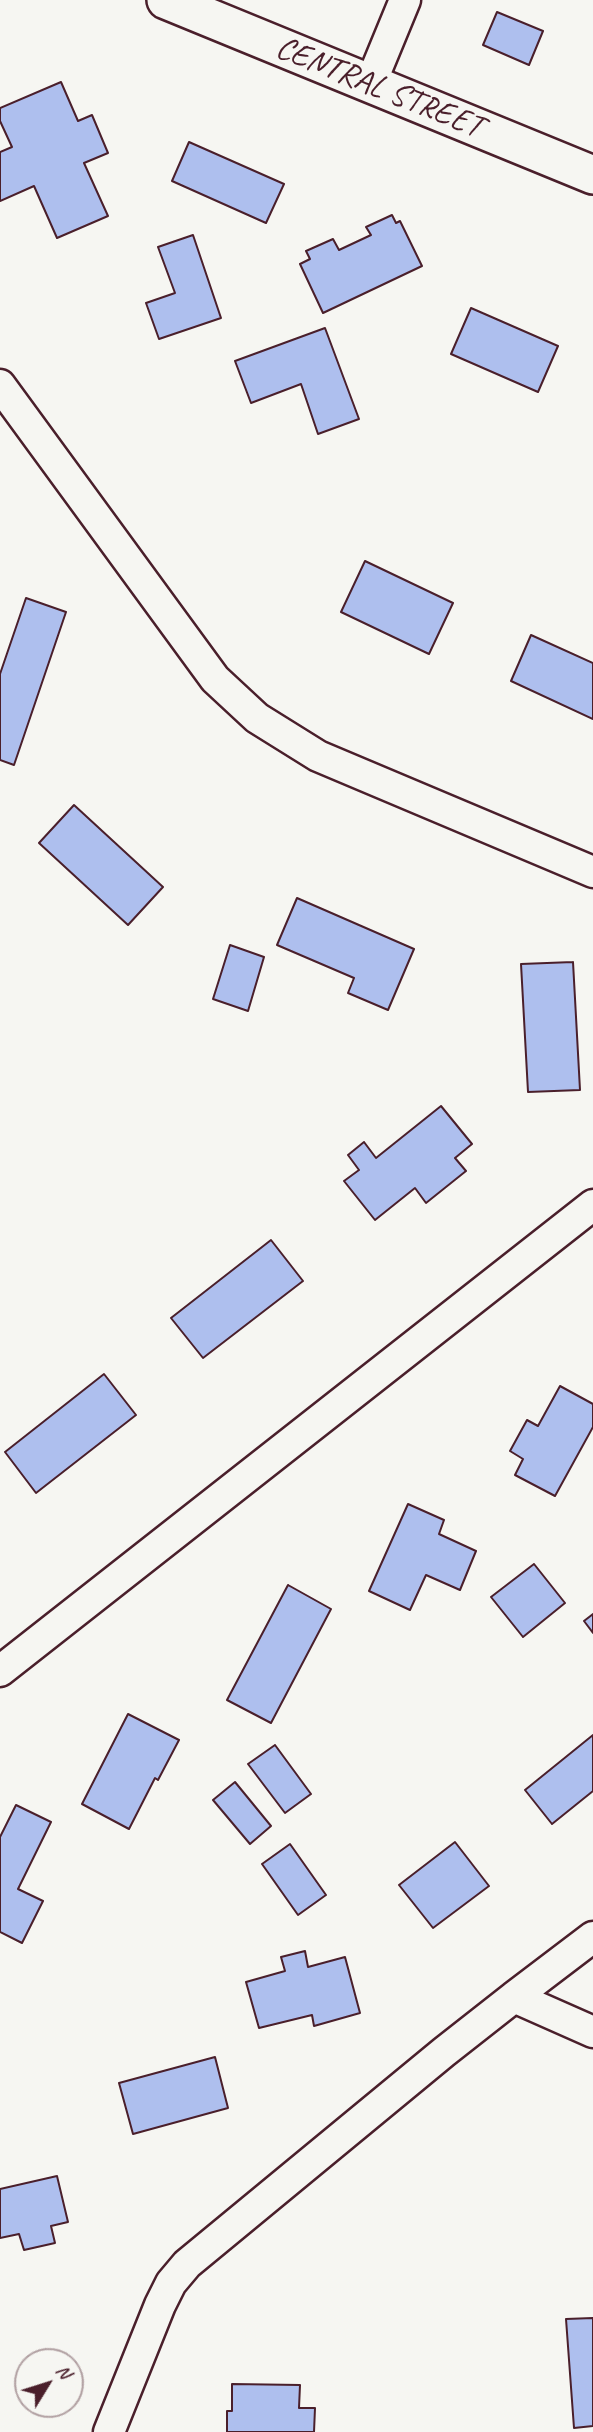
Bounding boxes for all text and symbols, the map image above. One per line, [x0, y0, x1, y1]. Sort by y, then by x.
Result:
street label: CENTRAL STREET [270, 29, 488, 147]
north arrow [14, 2348, 84, 2418]
text: N [51, 2359, 77, 2383]

